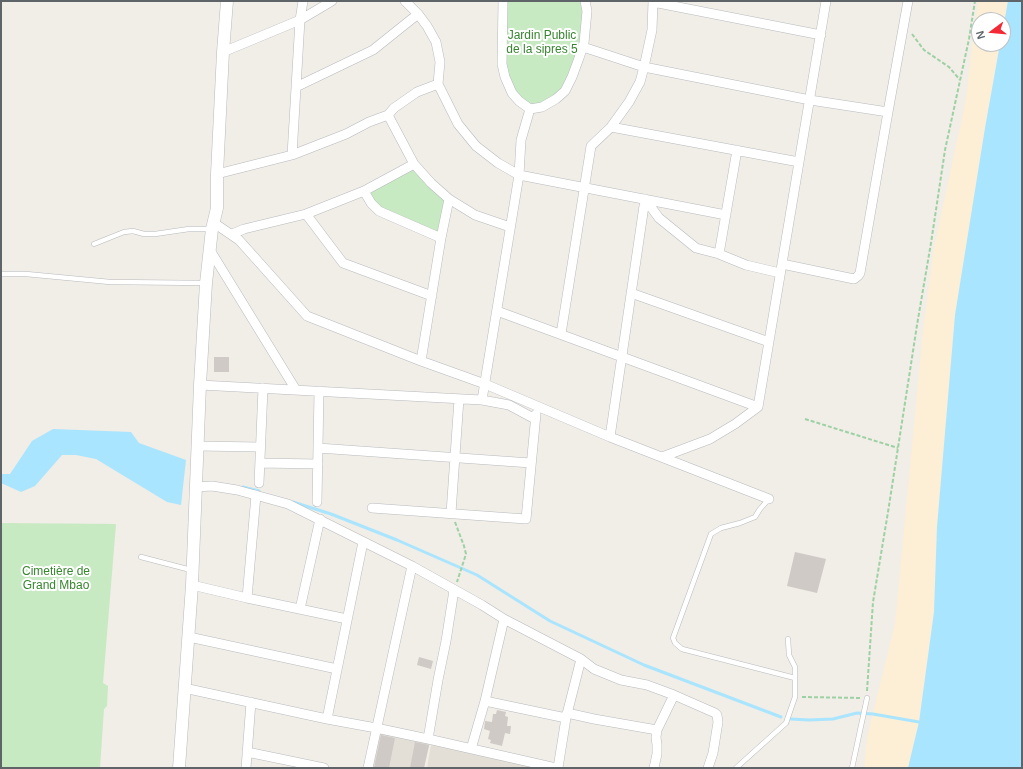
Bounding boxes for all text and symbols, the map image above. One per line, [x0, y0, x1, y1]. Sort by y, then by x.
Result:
north arrow [971, 12, 1011, 52]
park label: Jardin Public de la sipres 5 [506, 29, 578, 57]
text: N [974, 30, 987, 41]
park label: Cimetière de Grand Mbao [22, 565, 90, 593]

